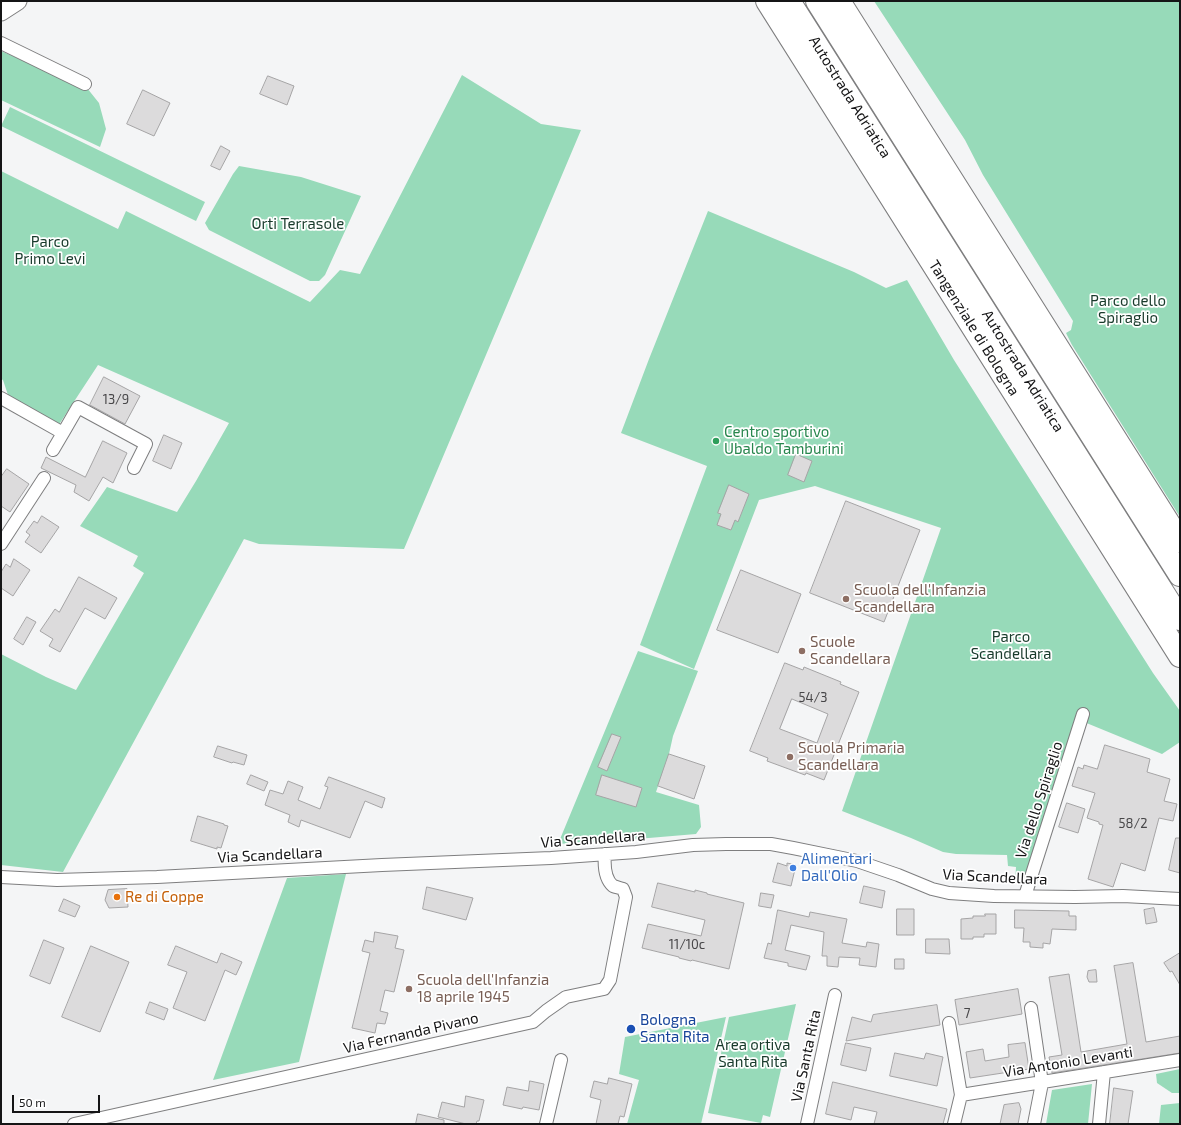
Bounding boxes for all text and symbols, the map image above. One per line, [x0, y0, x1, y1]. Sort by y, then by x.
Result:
street label: Autostrada Adriatica [805, 33, 895, 161]
park label: Orti Terrasole [252, 215, 344, 233]
park label: Parco Primo Levi [15, 233, 85, 268]
street label: Tangenziale di Bologna [925, 257, 1023, 399]
park label: Parco dello Spiraglio [1090, 292, 1166, 327]
street label: Autostrada Adriatica [978, 307, 1068, 435]
house number: 13/9 [103, 392, 129, 408]
place label: Centro sportivo Ubaldo Tamburini [724, 423, 844, 458]
marker: Centro sportivo Ubaldo Tamburini [711, 436, 721, 446]
place label: Scuola dell'Infanzia Scandellara [854, 581, 986, 616]
marker: Scuola dell'Infanzia Scandellara [841, 594, 851, 604]
park label: Parco Scandellara [971, 628, 1051, 663]
place label: Scuole Scandellara [810, 633, 891, 668]
marker: Scuole Scandellara [797, 646, 807, 656]
house number: 54/3 [799, 690, 827, 706]
place label: Scuola Primaria Scandellara [798, 739, 905, 774]
street label: Via dello Spiraglio [1012, 739, 1066, 861]
marker: Scuola Primaria Scandellara [785, 752, 795, 762]
house number: 58/2 [1119, 816, 1147, 832]
street label: Via Scandellara [540, 826, 646, 852]
street label: Via Scandellara [217, 843, 323, 867]
place label: Alimentari Dall'Olio [801, 850, 872, 885]
marker: Alimentari Dall'Olio [788, 863, 798, 873]
street label: Via Scandellara [942, 865, 1048, 889]
place label: Re di Coppe [125, 888, 204, 906]
marker: Re di Coppe [112, 892, 122, 902]
house number: 11/10c [669, 937, 705, 953]
place label: Scuola dell'Infanzia 18 aprile 1945 [417, 971, 549, 1006]
marker: Scuola dell'Infanzia 18 aprile 1945 [404, 984, 414, 994]
house number: 7 [964, 1006, 970, 1022]
street label: Via Santa Rita [787, 1008, 825, 1104]
street label: Via Fernanda Pivano [342, 1009, 480, 1057]
place label: Bologna Santa Rita [640, 1011, 710, 1046]
marker: Bologna Santa Rita [625, 1023, 637, 1035]
park label: Area ortiva Santa Rita [716, 1036, 790, 1071]
street label: Via Antonio Levanti [1002, 1043, 1134, 1081]
scale bar [14, 1087, 102, 1113]
text: 50 m [19, 1095, 46, 1109]

